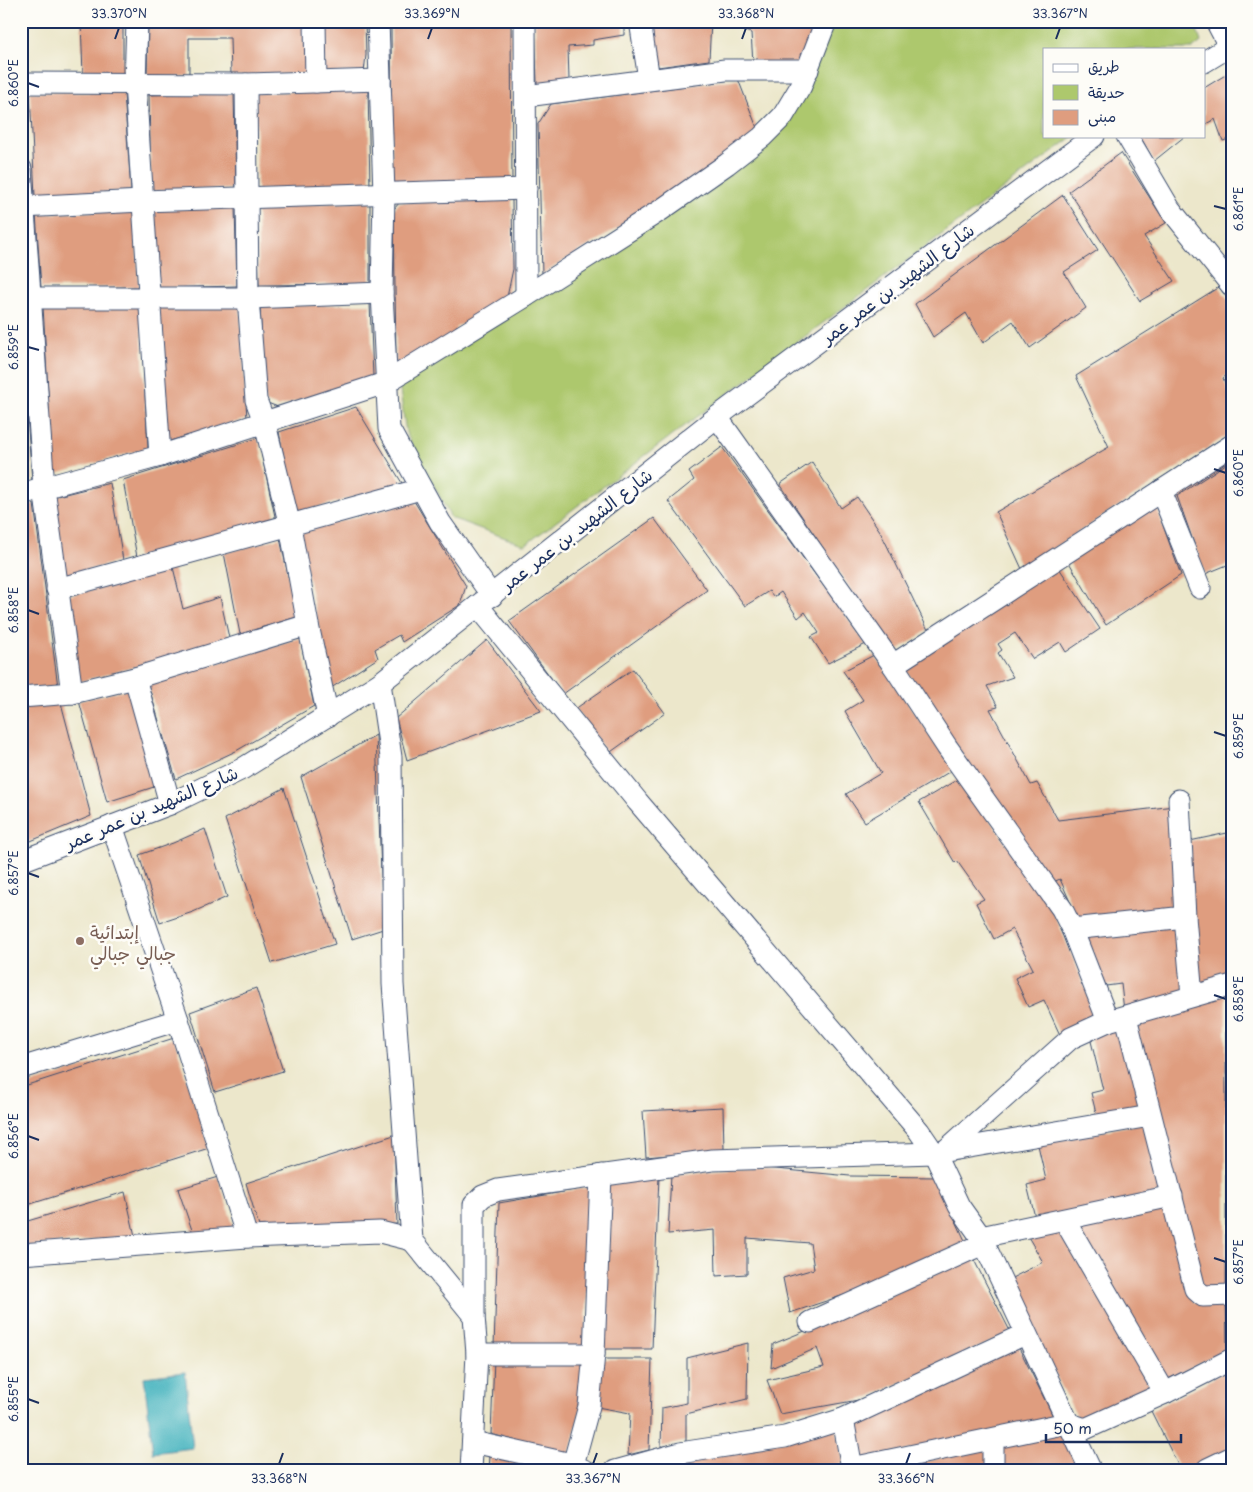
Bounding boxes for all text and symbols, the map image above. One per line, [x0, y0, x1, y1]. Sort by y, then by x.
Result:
text: 33.370°N [91, 4, 147, 22]
text: 33.369°N [404, 4, 460, 22]
text: 33.368°N [718, 4, 774, 22]
text: 33.367°N [1032, 4, 1088, 22]
legend [1043, 48, 1206, 138]
text: طريق [1088, 54, 1120, 77]
text: 6.860°E [4, 59, 22, 107]
text: حديقة [1088, 80, 1125, 103]
text: مبنى [1088, 104, 1116, 127]
text: 6.861°E [1229, 187, 1247, 231]
street label: شارع الشهيد بن عمر عمر [813, 216, 979, 351]
text: 6.859°E [4, 324, 22, 370]
text: 6.860°E [1229, 449, 1247, 497]
street label: شارع الشهيد بن عمر عمر [493, 461, 658, 598]
text: 6.858°E [4, 587, 22, 633]
text: 6.859°E [1229, 713, 1247, 759]
street label: شارع الشهيد بن عمر عمر [58, 758, 242, 857]
text: 6.857°E [4, 850, 22, 896]
place label: إبتدائية جبالي جبالي [90, 918, 176, 970]
marker: إبتدائية جبالي جبالي [74, 935, 86, 947]
text: 6.858°E [1229, 976, 1247, 1022]
text: 6.856°E [4, 1113, 22, 1159]
text: 6.857°E [1229, 1239, 1247, 1285]
text: 6.855°E [4, 1376, 22, 1422]
scale bar [1046, 1412, 1180, 1444]
text: 50 m [1053, 1416, 1092, 1439]
text: 33.368°N [251, 1469, 307, 1487]
text: 33.367°N [565, 1469, 621, 1487]
text: 33.366°N [877, 1469, 935, 1487]

